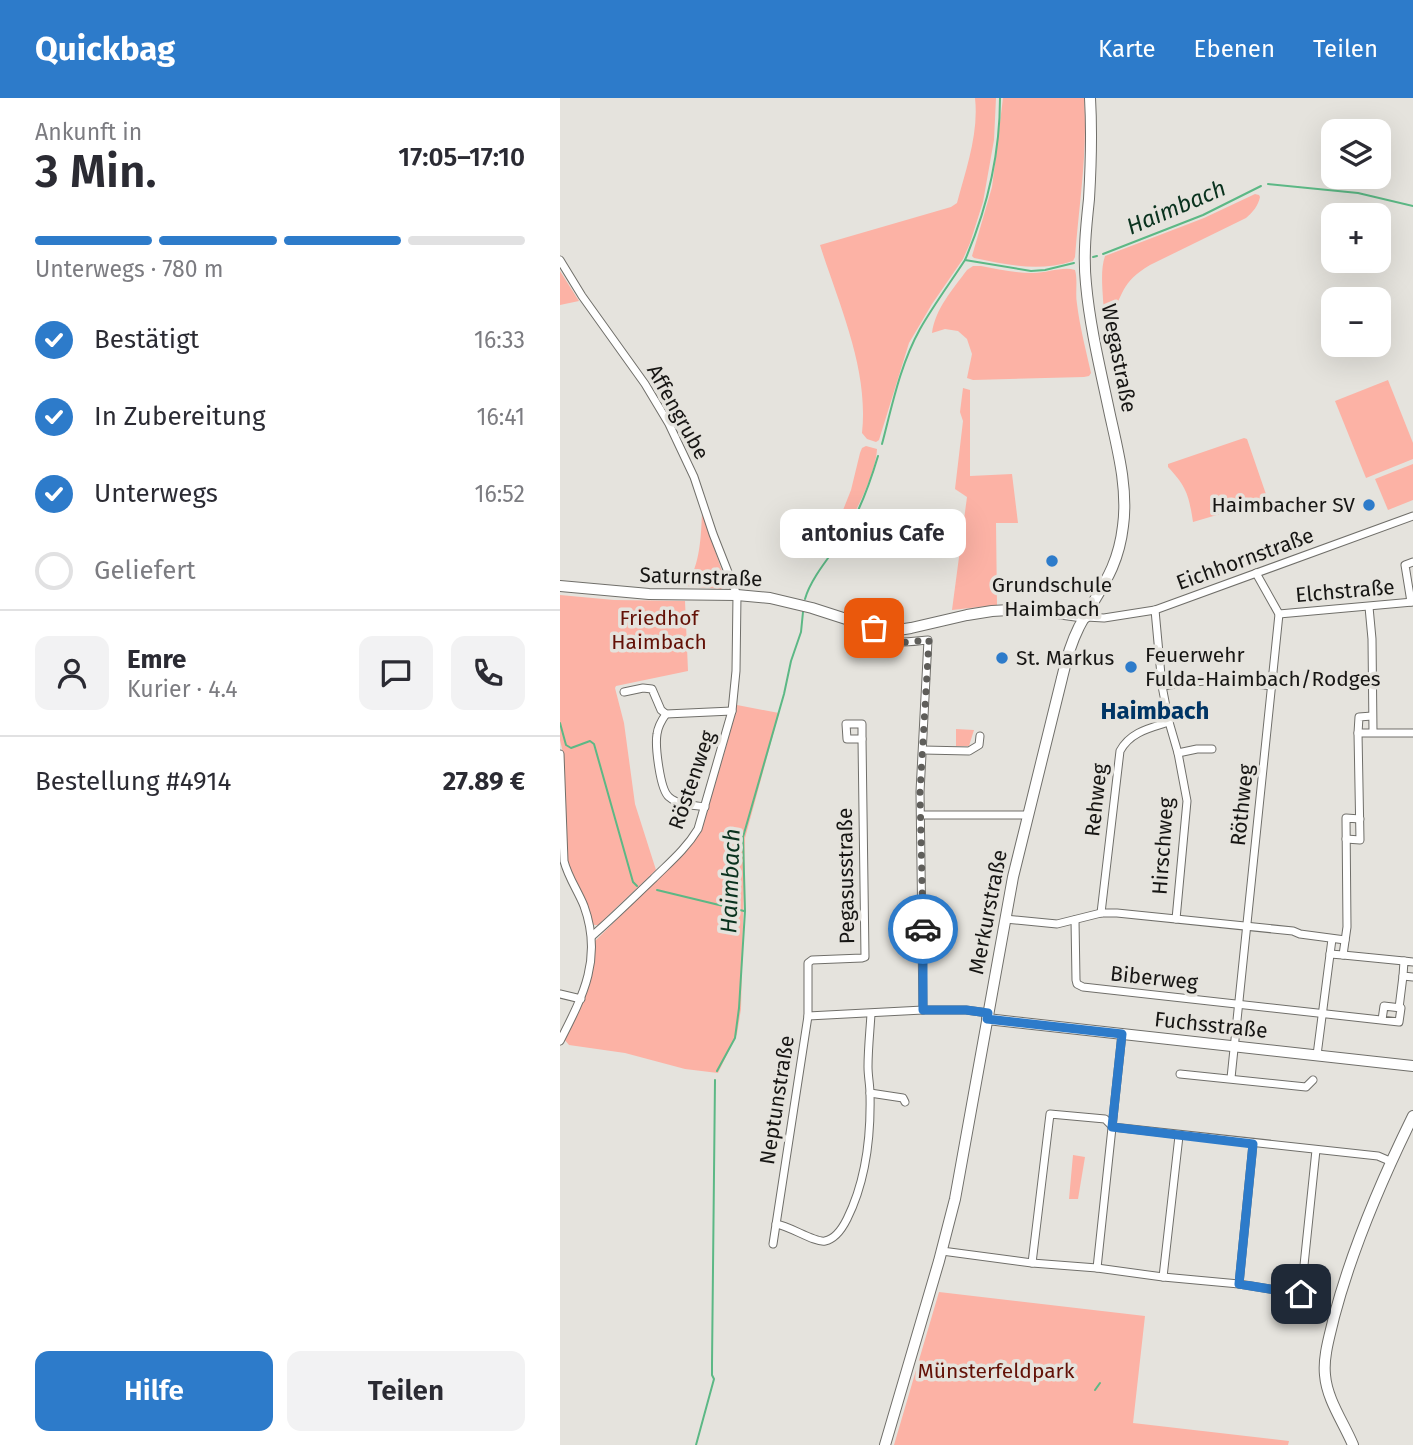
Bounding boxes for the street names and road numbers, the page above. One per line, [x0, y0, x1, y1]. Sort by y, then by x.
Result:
street label: Wegastraße [1096, 301, 1142, 415]
street label: Affengrube [641, 360, 715, 464]
street label: Eichhornstraße [1173, 522, 1317, 596]
street label: Saturnstraße [639, 562, 763, 592]
street label: Elchstraße [1294, 574, 1396, 608]
street label: Röstenweg [663, 727, 721, 833]
street label: Rehweg [1079, 762, 1113, 838]
street label: Röthweg [1225, 763, 1259, 847]
street label: Hirschweg [1147, 796, 1179, 896]
street label: Pegasusstraße [832, 808, 860, 944]
street label: Merkurstraße [963, 847, 1013, 977]
street label: Biberweg [1109, 960, 1199, 996]
street label: Fuchsstraße [1153, 1006, 1269, 1044]
street label: Neptunstraße [754, 1034, 800, 1166]

